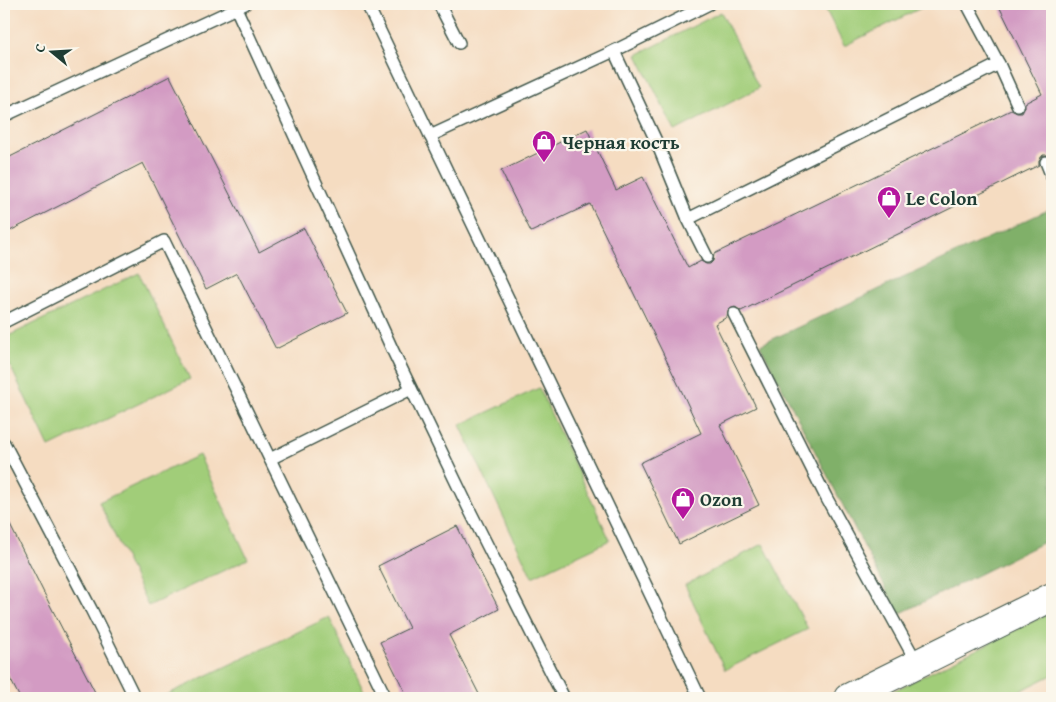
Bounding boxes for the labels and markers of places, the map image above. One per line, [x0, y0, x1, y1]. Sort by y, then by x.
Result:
place label: Черная кость [562, 128, 680, 156]
shop icon: Черная кость [531, 129, 557, 163]
place label: Le Colon [906, 184, 978, 212]
shop icon: Le Colon [876, 185, 902, 219]
place label: Ozon [700, 485, 743, 513]
shop icon: Ozon [670, 486, 696, 520]

